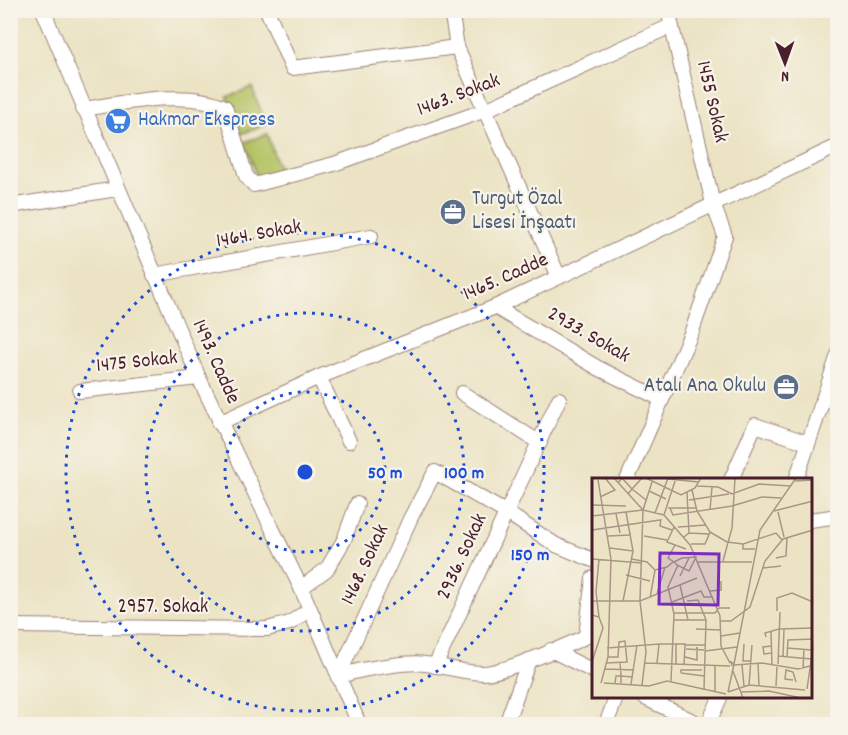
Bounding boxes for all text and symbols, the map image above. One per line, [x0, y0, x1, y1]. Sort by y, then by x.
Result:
north arrow [755, 33, 815, 93]
street label: 1455 Sokak [687, 58, 735, 146]
text: N [781, 64, 789, 87]
street label: 1463. Sokak [413, 66, 505, 126]
supermarket icon: Hakmar Ekspress [103, 106, 133, 136]
place label: Hakmar Ekspress [138, 106, 275, 136]
place label: Turgut Özal Lisesi İnşaatı [472, 185, 576, 239]
office icon: Turgut Özal Lisesi İnşaatı [438, 197, 468, 227]
street label: 1464. Sokak [214, 213, 304, 257]
street label: 1465. Cadde [458, 246, 554, 310]
street label: 2933. Sokak [541, 300, 635, 372]
street label: 1493. Cadde [183, 315, 247, 409]
street label: 1475 Sokak [95, 344, 179, 382]
place label: Atalı Ana Okulu [644, 372, 766, 402]
office icon: Atalı Ana Okulu [771, 372, 801, 402]
centre of rings [295, 462, 315, 482]
text: 50 m [368, 462, 402, 487]
text: 100 m [444, 462, 484, 487]
inset map [592, 478, 812, 699]
street label: 2936. Sokak [430, 509, 496, 605]
street label: 1468. Sokak [334, 520, 398, 610]
text: 150 m [511, 544, 549, 569]
street label: 2957. Sokak [118, 593, 208, 623]

